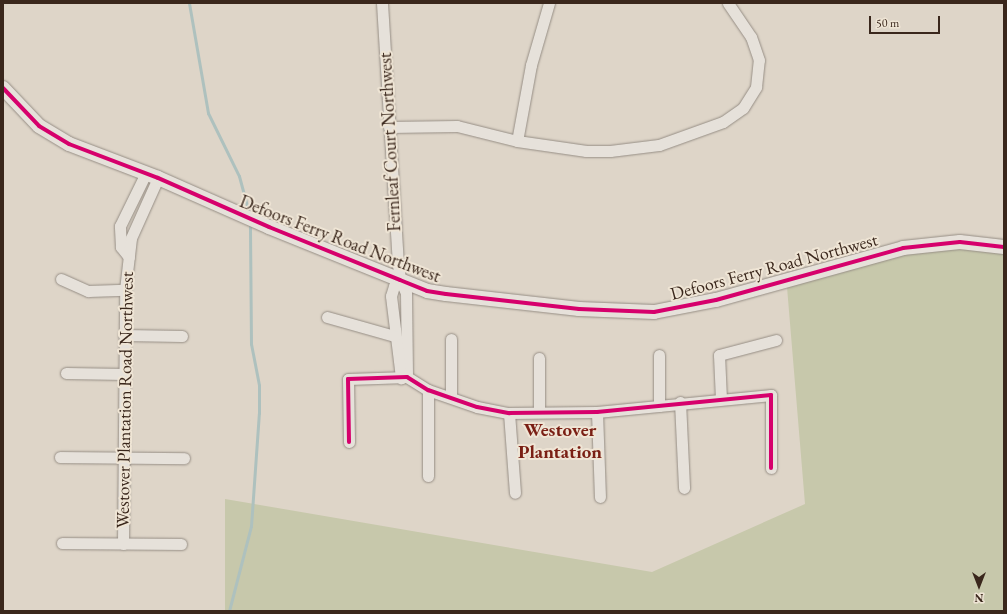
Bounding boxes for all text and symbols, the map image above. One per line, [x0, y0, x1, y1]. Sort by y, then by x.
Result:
scale bar [871, 8, 942, 34]
text: 50 m [876, 15, 899, 31]
street label: Fernleaf Court Northwest [375, 52, 405, 232]
street label: Defoors Ferry Road Northwest [236, 191, 444, 287]
street label: Defoors Ferry Road Northwest [668, 229, 880, 305]
street label: Westover Plantation Road Northwest [112, 271, 138, 529]
district label: Westover Plantation [518, 419, 602, 463]
north arrow [959, 566, 999, 606]
text: N [975, 591, 983, 605]

